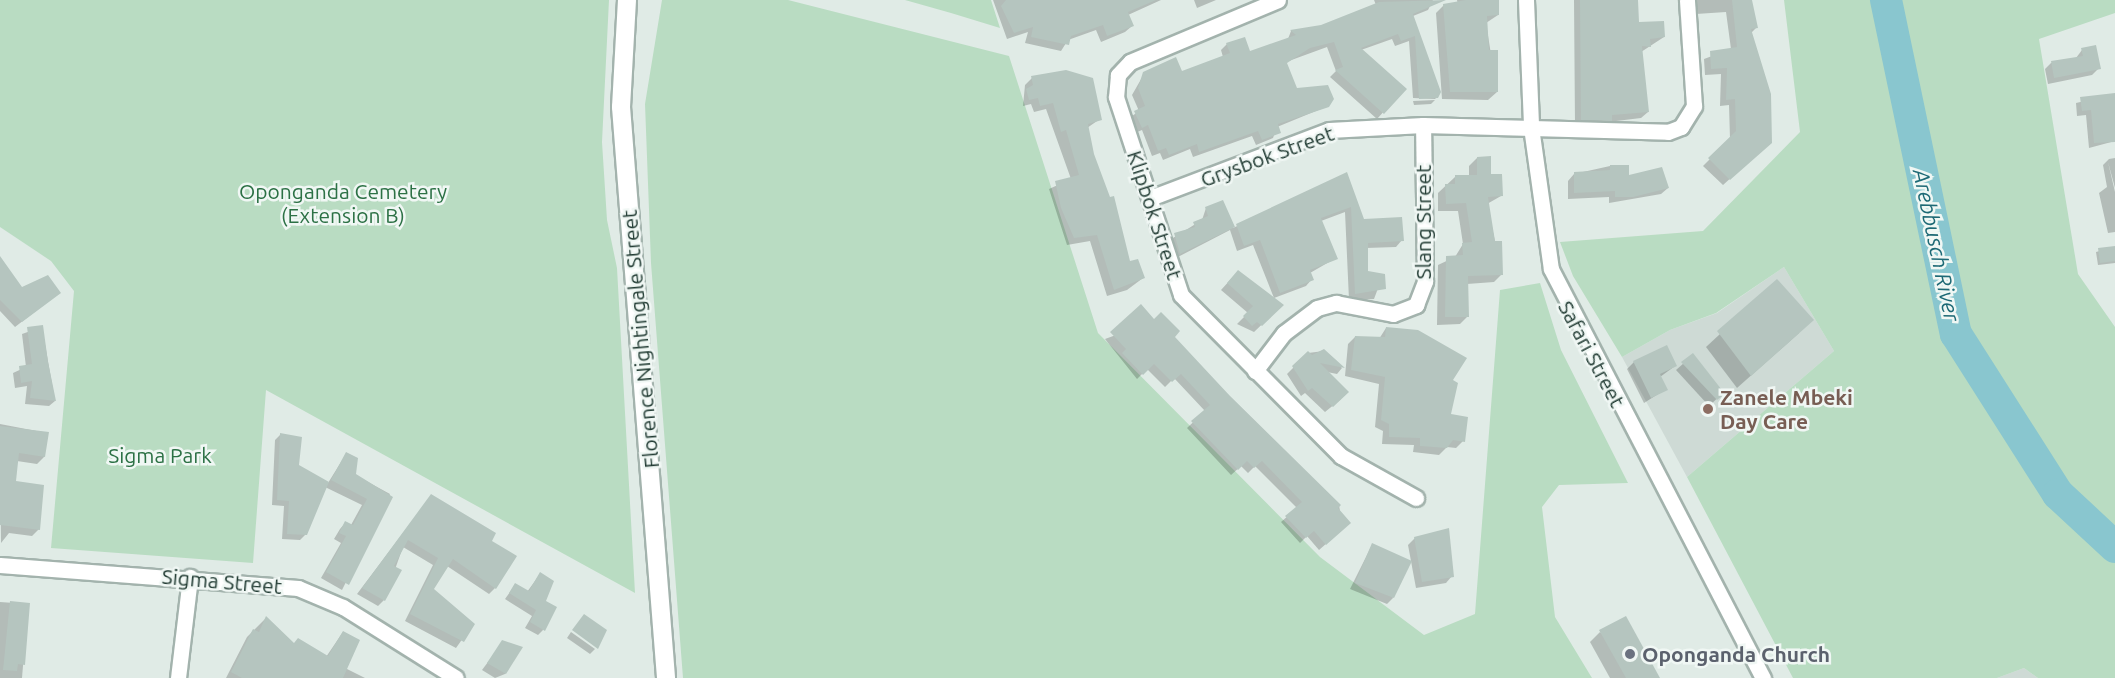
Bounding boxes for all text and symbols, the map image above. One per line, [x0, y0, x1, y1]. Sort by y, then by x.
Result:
street label: Grysbok Street [1197, 120, 1337, 192]
street label: Klipbok Street [1122, 147, 1188, 283]
street label: Slang Street [1410, 165, 1436, 279]
water label: Arebbusch River [1908, 166, 1966, 324]
park label: Oponganda Cemetery (Extension B) [239, 178, 447, 228]
street label: Florence Nightingale Street [616, 209, 664, 469]
street label: Safari Street [1553, 296, 1631, 412]
place label: Zanele Mbeki Day Care [1720, 384, 1853, 434]
marker: Zanele Mbeki Day Care [1701, 402, 1715, 416]
park label: Sigma Park [108, 442, 212, 468]
street label: Sigma Street [161, 563, 283, 599]
place label: Oponganda Church [1642, 641, 1830, 667]
marker: Oponganda Church [1623, 647, 1637, 661]

